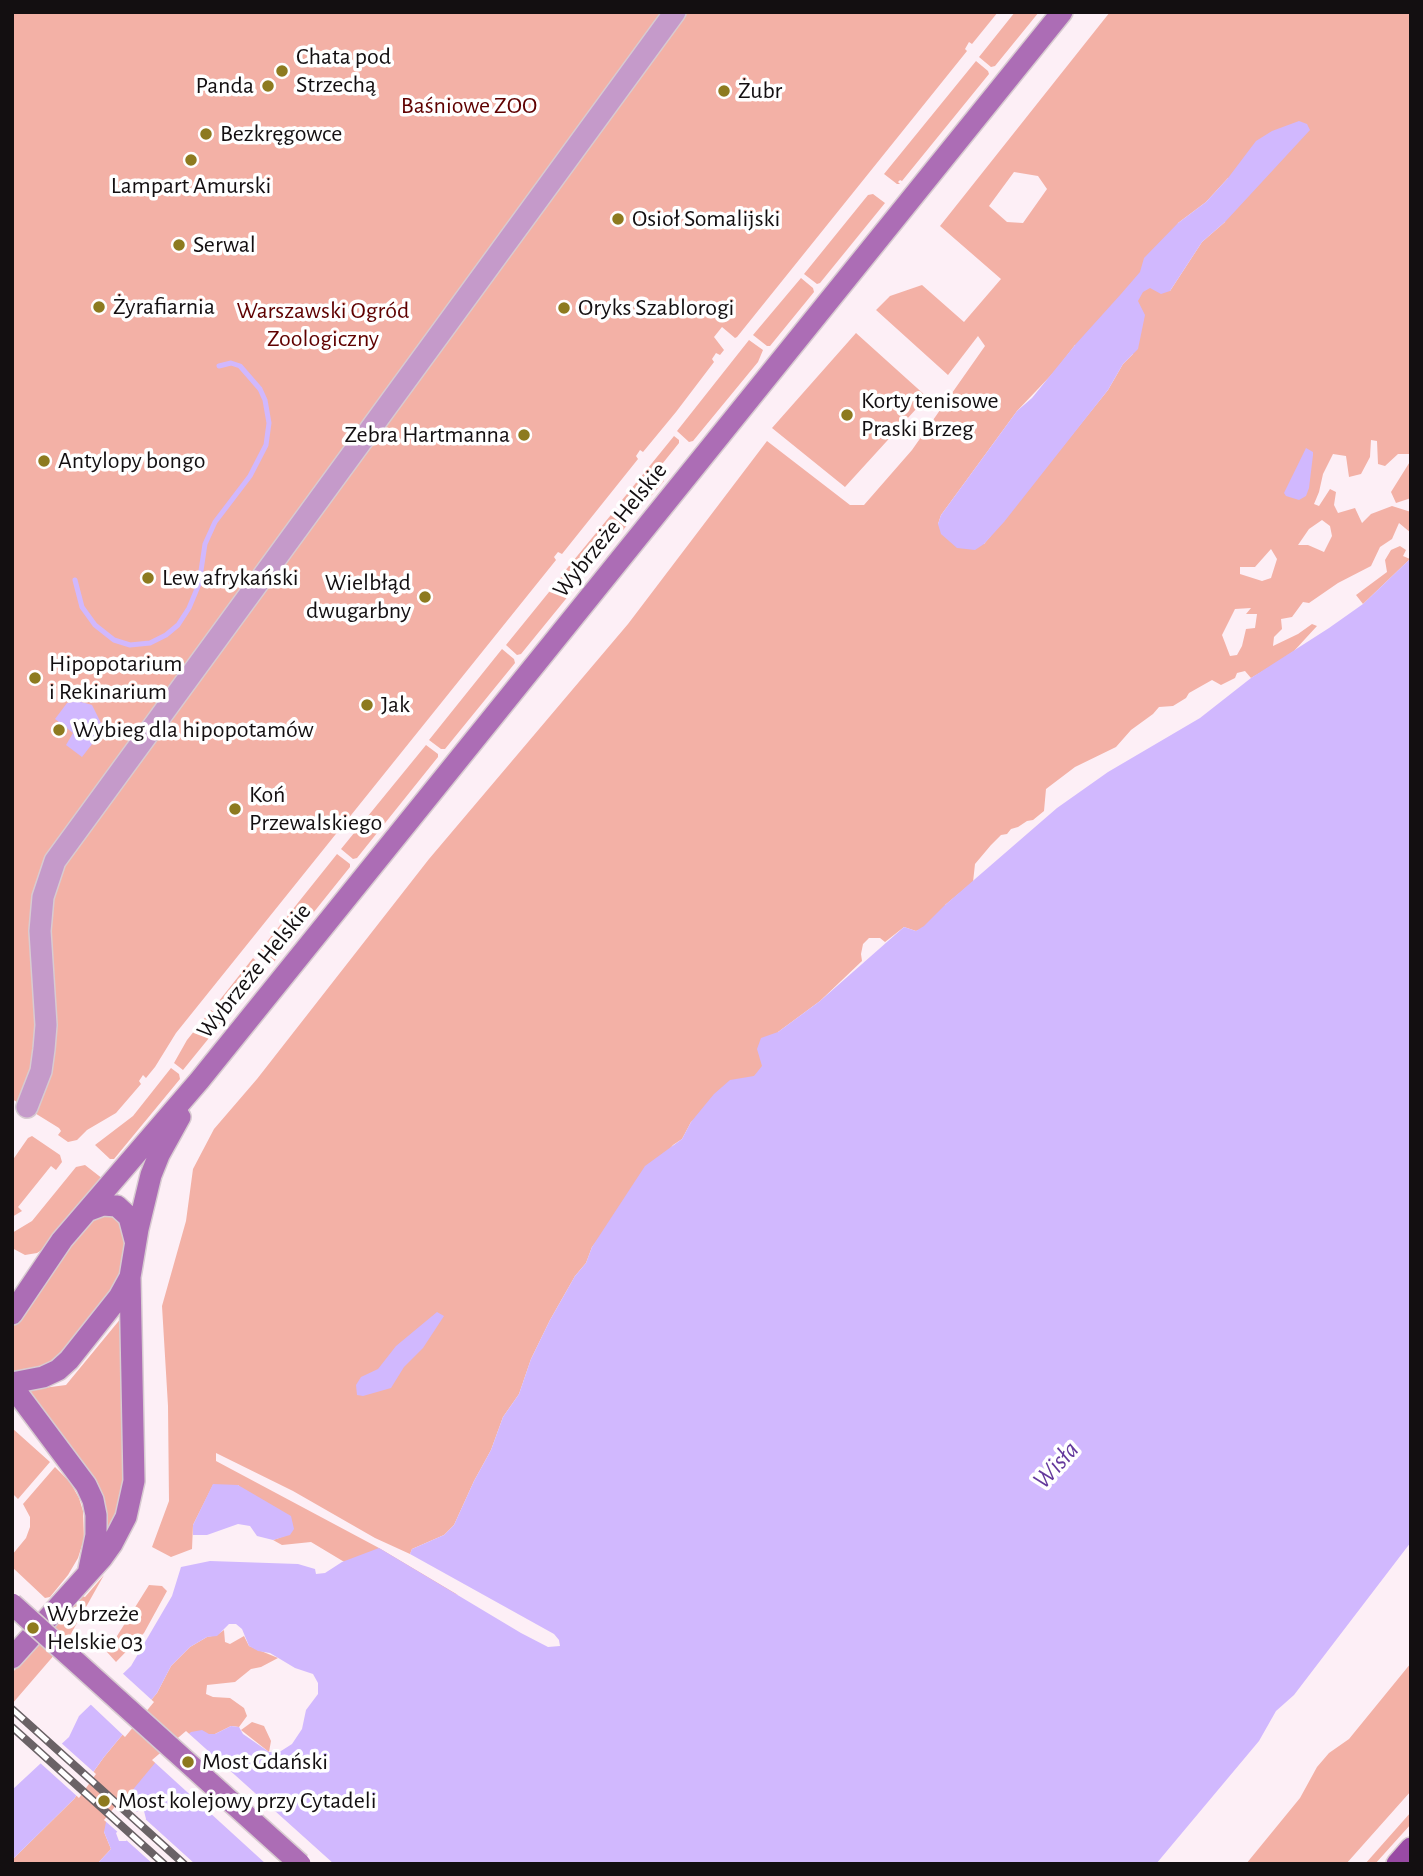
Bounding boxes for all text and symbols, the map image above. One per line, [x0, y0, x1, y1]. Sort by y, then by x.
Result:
place label: Chata pod Strzechą [296, 43, 391, 99]
marker: Chata pod Strzechą [274, 63, 290, 79]
place label: Panda [195, 72, 254, 100]
place label: Żubr [738, 77, 782, 105]
marker: Panda [260, 78, 276, 94]
marker: Żubr [716, 83, 732, 99]
park label: Baśniowe ZOO [401, 92, 537, 120]
place label: Bezkręgowce [220, 120, 342, 148]
marker: Bezkręgowce [198, 126, 214, 142]
marker: Lampart Amurski [183, 152, 199, 168]
place label: Lampart Amurski [111, 172, 271, 200]
place label: Osioł Somalijski [632, 205, 780, 233]
marker: Osioł Somalijski [610, 211, 626, 227]
place label: Serwal [193, 231, 256, 259]
marker: Serwal [171, 237, 187, 253]
place label: Żyrafiarnia [113, 293, 215, 321]
place label: Oryks Szablorogi [578, 294, 734, 322]
park label: Warszawski Ogród Zoologiczny [237, 297, 409, 353]
marker: Żyrafiarnia [91, 299, 107, 315]
marker: Oryks Szablorogi [556, 300, 572, 316]
place label: Korty tenisowe Praski Brzeg [861, 387, 999, 443]
marker: Korty tenisowe Praski Brzeg [839, 407, 855, 423]
place label: Zebra Hartmanna [344, 421, 510, 449]
marker: Zebra Hartmanna [516, 427, 532, 443]
place label: Antylopy bongo [58, 447, 205, 475]
marker: Antylopy bongo [36, 453, 52, 469]
street label: Wybrzeże Helskie [547, 457, 673, 603]
place label: Lew afrykański [162, 564, 299, 592]
place label: Wielbłąd dwugarbny [306, 569, 411, 625]
marker: Lew afrykański [140, 570, 156, 586]
marker: Wielbłąd dwugarbny [417, 589, 433, 605]
place label: Hipopotarium i Rekinarium [49, 650, 182, 706]
marker: Hipopotarium i Rekinarium [27, 670, 43, 686]
place label: Jak [381, 691, 410, 719]
marker: Jak [359, 697, 375, 713]
place label: Wybieg dla hipopotamów [73, 716, 314, 744]
marker: Wybieg dla hipopotamów [51, 722, 67, 738]
place label: Koń Przewalskiego [249, 781, 382, 837]
marker: Koń Przewalskiego [227, 801, 243, 817]
street label: Wybrzeże Helskie [191, 898, 317, 1044]
water label: Wisła [1026, 1435, 1086, 1495]
place label: Wybrzeże Helskie 03 [47, 1600, 143, 1656]
marker: Wybrzeże Helskie 03 [25, 1620, 41, 1636]
place label: Most Gdański [202, 1748, 328, 1776]
marker: Most Gdański [180, 1754, 196, 1770]
place label: Most kolejowy przy Cytadeli [118, 1787, 377, 1815]
marker: Most kolejowy przy Cytadeli [96, 1793, 112, 1809]

